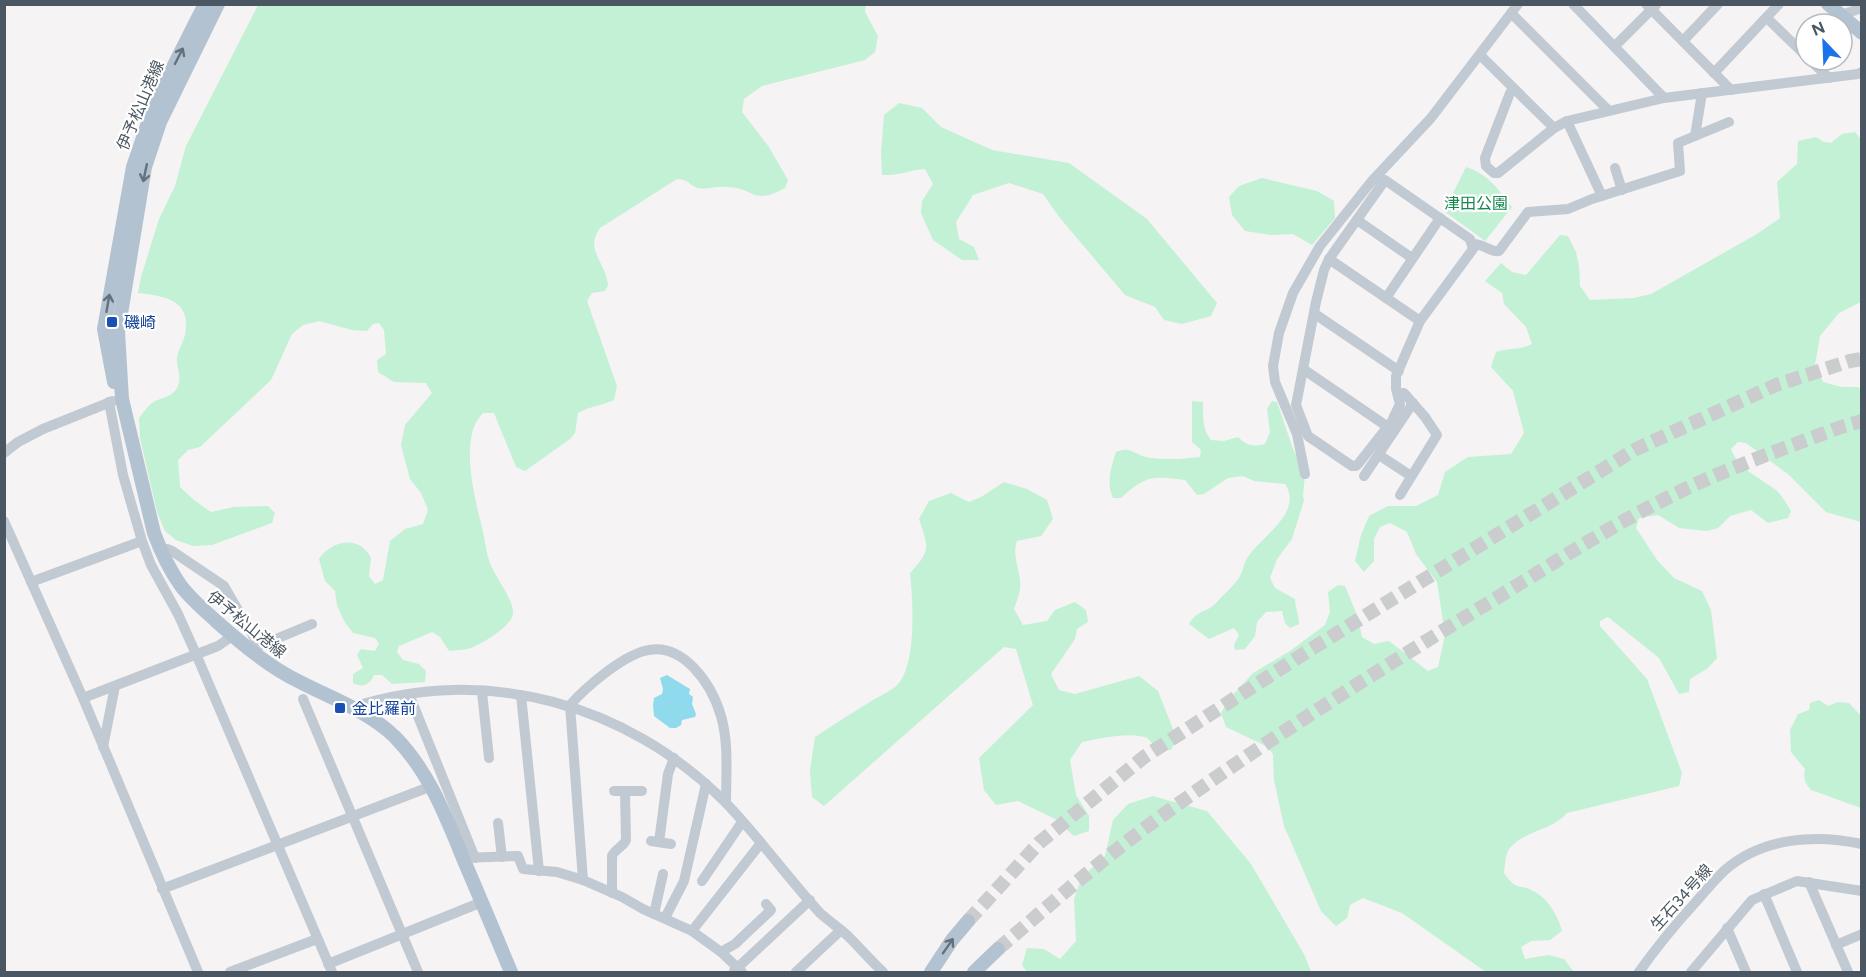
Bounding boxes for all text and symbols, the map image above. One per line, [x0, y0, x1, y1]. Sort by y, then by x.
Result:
north arrow [1794, 12, 1854, 72]
text: N [1809, 17, 1828, 40]
one-way arrow [174, 48, 185, 66]
street label: 伊予松山港線 [113, 57, 168, 153]
one-way arrow [138, 163, 150, 182]
park label: 津田公園 [1444, 194, 1508, 213]
one-way arrow [103, 293, 114, 313]
place label: 磯崎 [124, 313, 156, 332]
marker: 磯崎 [105, 315, 119, 329]
street label: 伊予松山港線 [203, 587, 290, 662]
place label: 金比羅前 [352, 699, 416, 718]
marker: 金比羅前 [333, 701, 347, 715]
street label: 生石34号線 [1647, 860, 1716, 934]
one-way arrow [942, 938, 954, 955]

